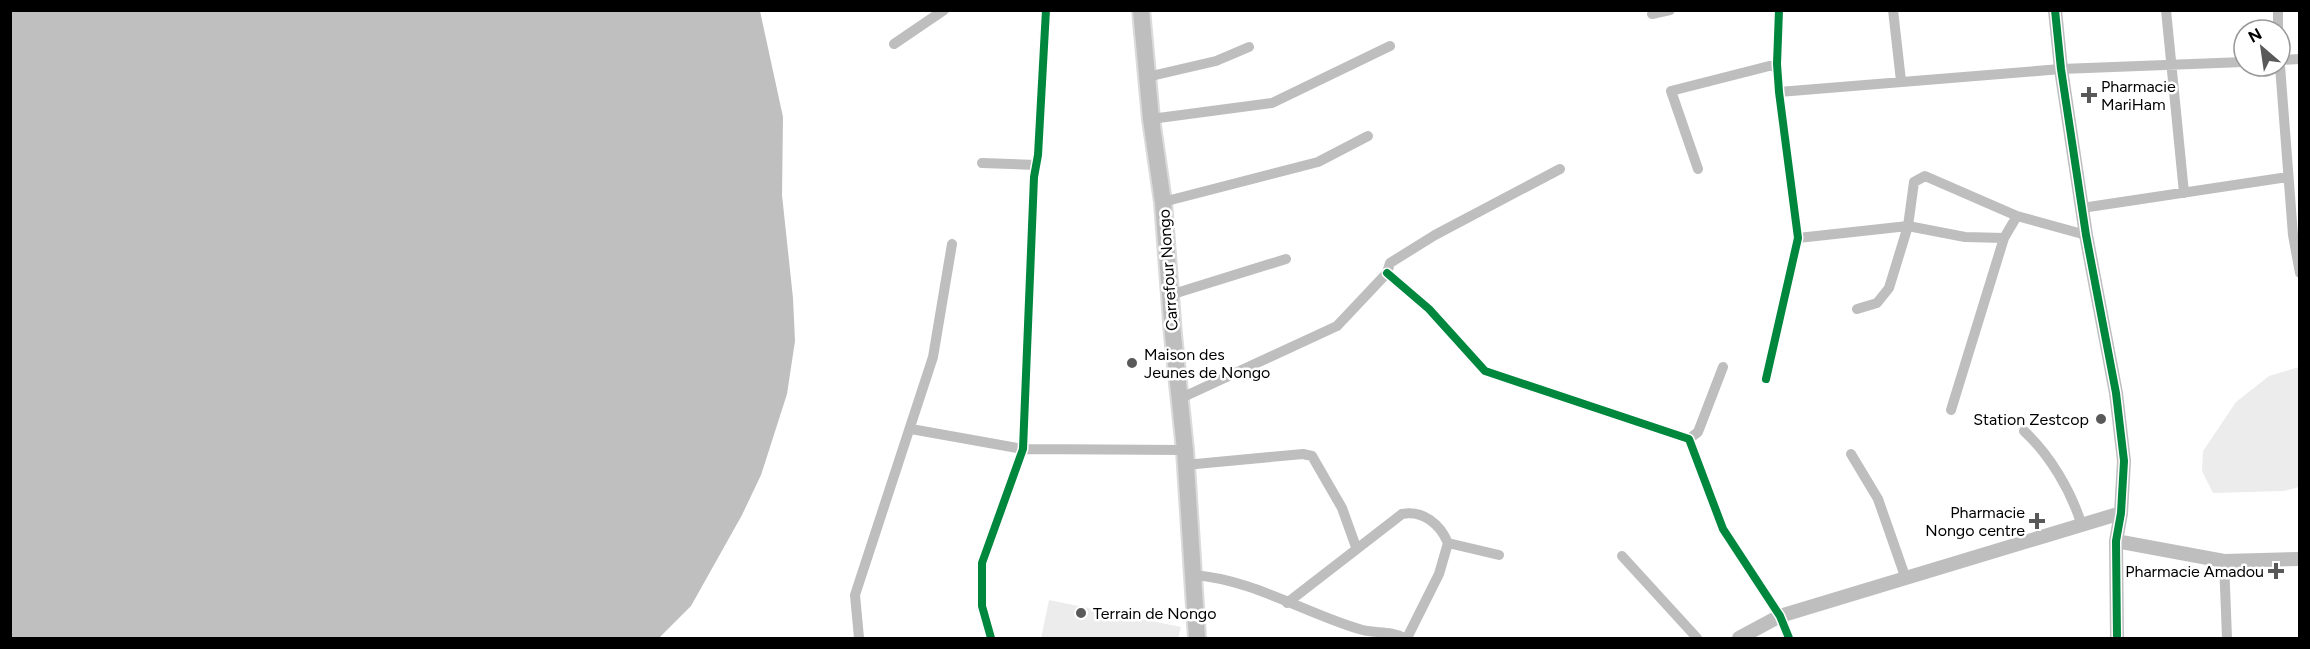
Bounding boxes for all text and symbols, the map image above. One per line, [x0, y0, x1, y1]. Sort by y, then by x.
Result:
north arrow [2232, 18, 2292, 78]
text: N [2245, 24, 2265, 47]
place label: Pharmacie MariHam [2101, 77, 2176, 114]
marker: Pharmacie MariHam [2082, 88, 2096, 102]
street label: Carrefour Nongo [1154, 209, 1182, 331]
place label: Maison des Jeunes de Nongo [1144, 345, 1270, 382]
marker: Maison des Jeunes de Nongo [1125, 356, 1139, 370]
place label: Station Zestcop [1973, 410, 2089, 429]
marker: Station Zestcop [2094, 412, 2108, 426]
place label: Pharmacie Nongo centre [1925, 503, 2025, 540]
marker: Pharmacie Nongo centre [2030, 514, 2044, 528]
place label: Pharmacie Amadou [2125, 562, 2264, 581]
marker: Pharmacie Amadou [2269, 564, 2283, 578]
place label: Terrain de Nongo [1093, 604, 1216, 623]
marker: Terrain de Nongo [1074, 606, 1088, 620]

